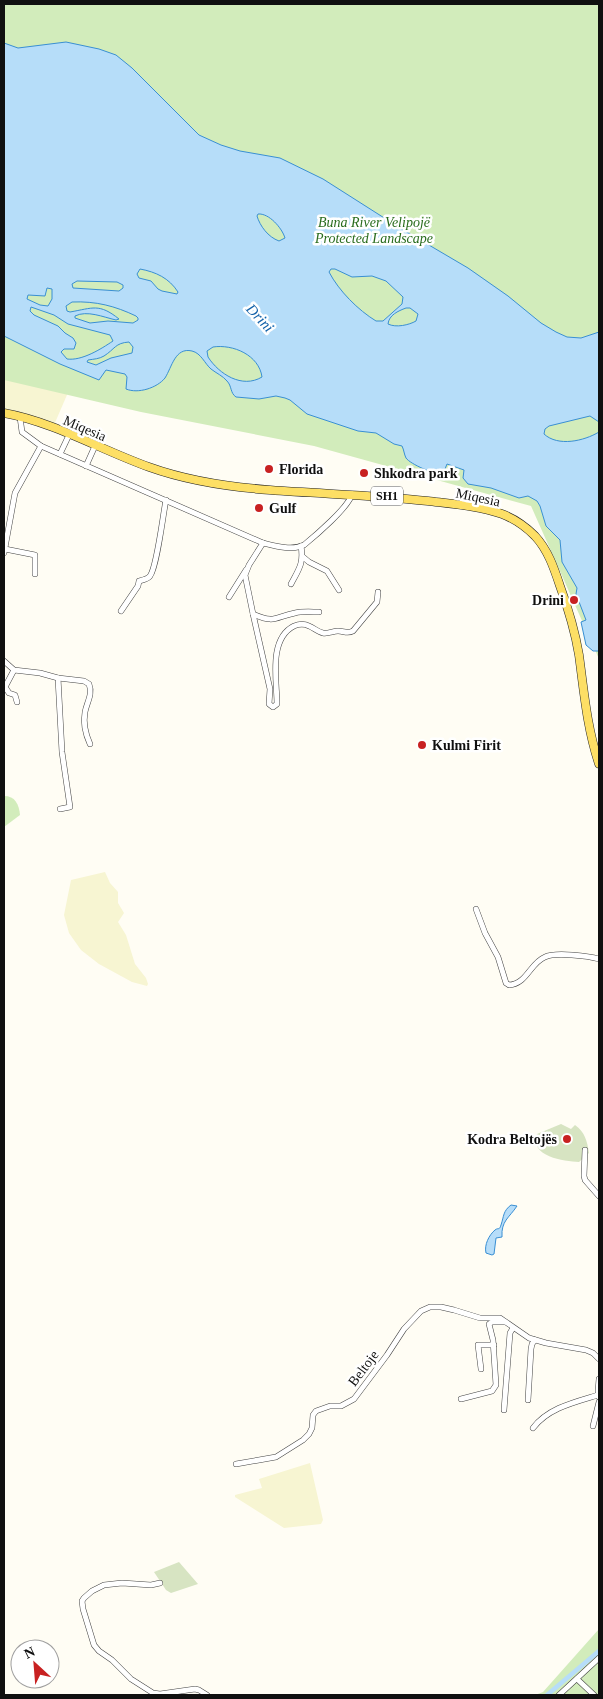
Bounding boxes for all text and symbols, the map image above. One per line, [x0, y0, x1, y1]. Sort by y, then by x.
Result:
park label: Buna River Velipojë Protected Landscape [314, 215, 433, 246]
water label: Drini [242, 300, 277, 335]
street label: Miqesia [61, 413, 109, 444]
place label: Florida [279, 462, 323, 477]
marker: Florida [263, 463, 275, 475]
place label: Shkodra park [374, 466, 458, 481]
marker: Shkodra park [358, 467, 370, 479]
street label: Miqesia [454, 485, 502, 510]
road number: SH1 [371, 486, 403, 506]
place label: Gulf [269, 501, 297, 516]
marker: Gulf [253, 502, 265, 514]
place label: Drini [532, 593, 564, 608]
marker: Drini [568, 594, 580, 606]
place label: Kulmi Firit [432, 738, 501, 753]
marker: Kulmi Firit [416, 739, 428, 751]
place label: Kodra Beltojës [467, 1132, 558, 1147]
marker: Kodra Beltojës [561, 1133, 573, 1145]
street label: Beltoje [345, 1348, 382, 1389]
north arrow [10, 1639, 60, 1689]
text: N [22, 1644, 37, 1662]

